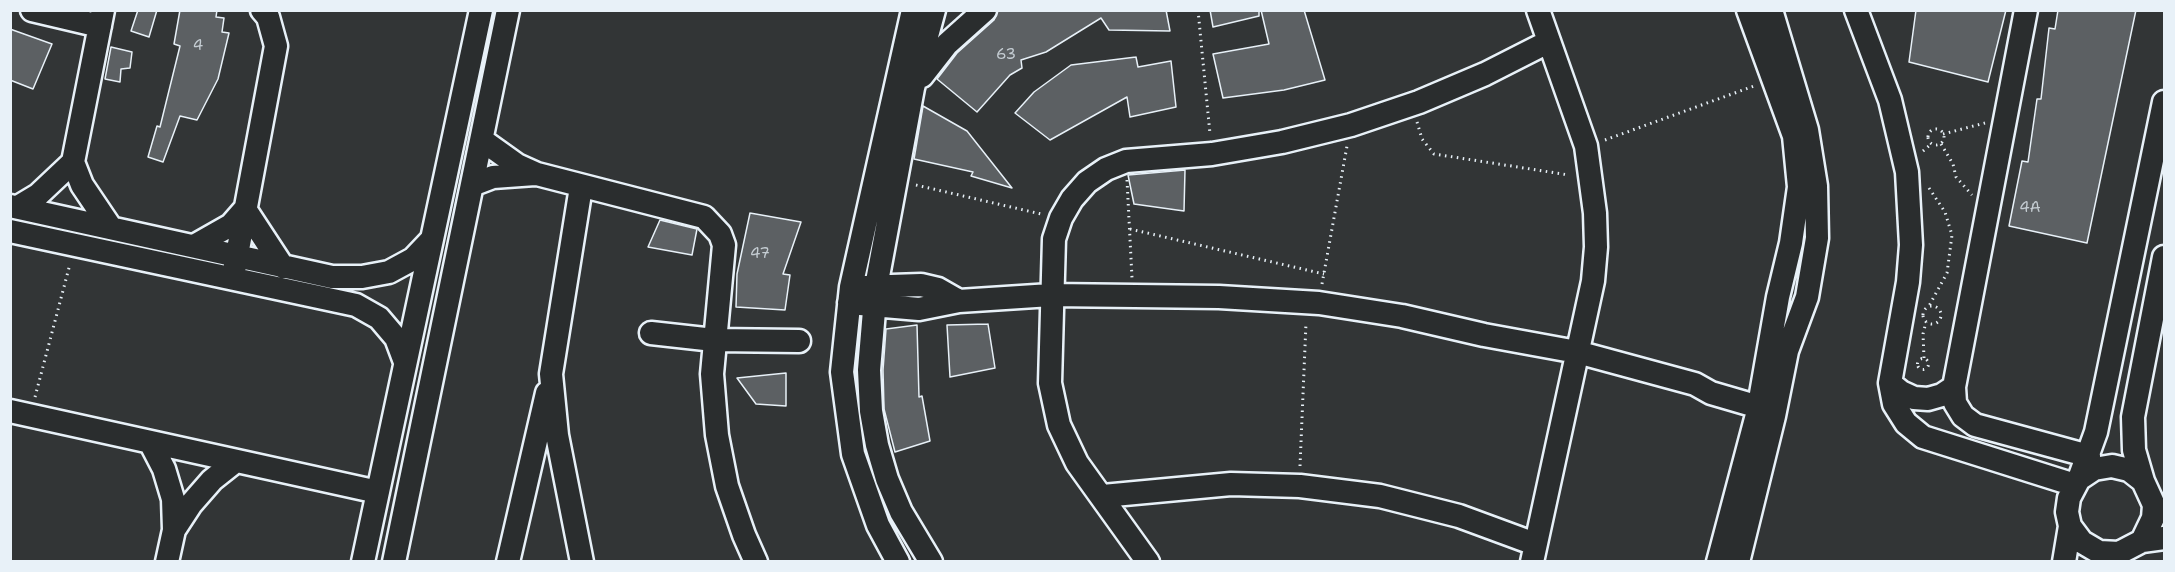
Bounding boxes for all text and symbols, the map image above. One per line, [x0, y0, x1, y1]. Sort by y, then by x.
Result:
house number: 4 [193, 37, 203, 55]
house number: 63 [996, 46, 1016, 64]
house number: 4A [2019, 199, 2041, 217]
house number: 47 [750, 245, 770, 263]

